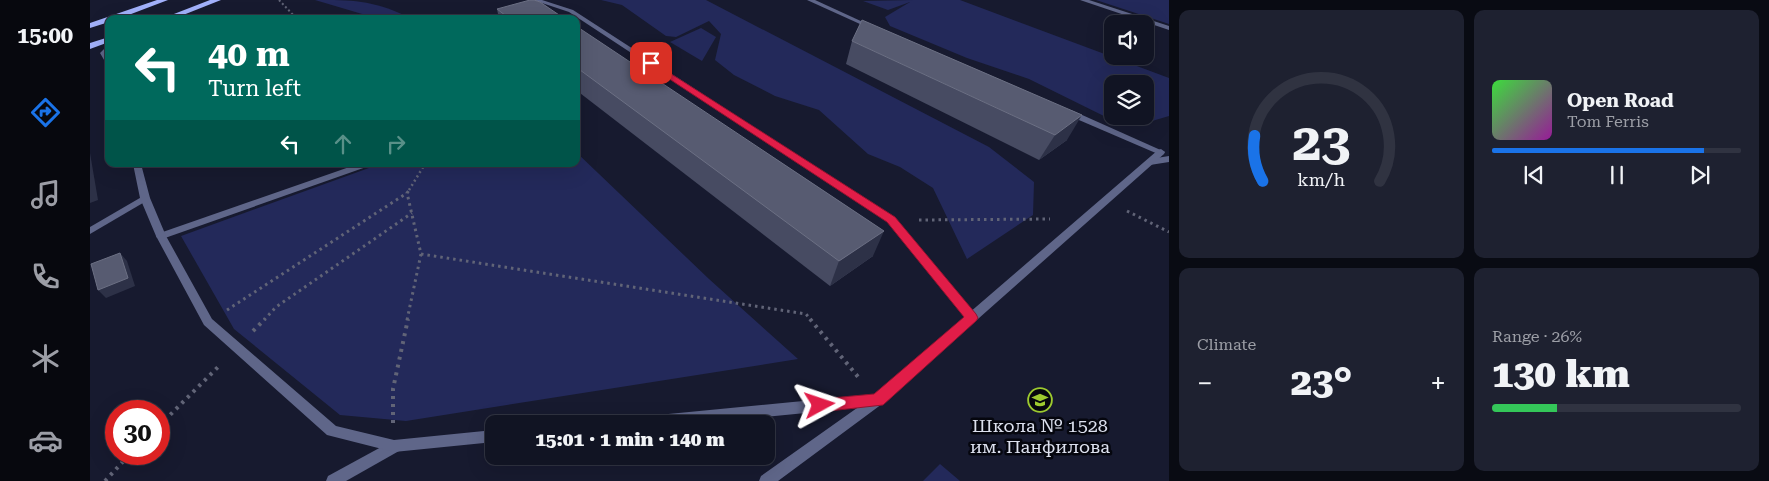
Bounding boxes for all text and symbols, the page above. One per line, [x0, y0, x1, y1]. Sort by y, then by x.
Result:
map controls [1104, 15, 1154, 125]
button: sound [1104, 15, 1154, 65]
text: 15:00 [17, 23, 73, 48]
text: 40 m [208, 34, 290, 75]
icon: left [125, 35, 190, 100]
pin [630, 42, 672, 84]
icon: arrive [637, 49, 665, 77]
button: layers [1104, 75, 1154, 125]
text: Turn left [208, 76, 301, 101]
text: Open Road [1567, 89, 1674, 112]
icon: directions [28, 95, 63, 130]
text: 23 [1292, 112, 1351, 173]
text: Tom Ferris [1567, 112, 1649, 131]
icon: left [276, 130, 304, 158]
icon: ahead [329, 130, 357, 158]
icon: right [382, 130, 410, 158]
icon: previous [1520, 161, 1548, 189]
icon: pause [1603, 161, 1631, 189]
icon: next [1686, 161, 1714, 189]
text: km/h [1298, 169, 1346, 190]
icon: music [28, 177, 63, 212]
icon: phone [28, 259, 63, 294]
text: Range · 26% [1492, 327, 1582, 346]
text: Climate [1197, 335, 1256, 354]
icon: climate [28, 341, 63, 376]
text: 130 km [1492, 352, 1630, 396]
text: 23° [1291, 360, 1352, 404]
text: − [1197, 367, 1213, 400]
text: + [1430, 367, 1446, 400]
position arrow [793, 378, 845, 430]
school or university icon: Школа № 1528 им. Панфилова [1027, 387, 1053, 413]
speed limit sign: 30 [105, 400, 170, 465]
place label: Школа № 1528 им. Панфилова [970, 415, 1110, 457]
icon: car [28, 423, 63, 458]
text: 15:01 · 1 min · 140 m [535, 428, 725, 451]

